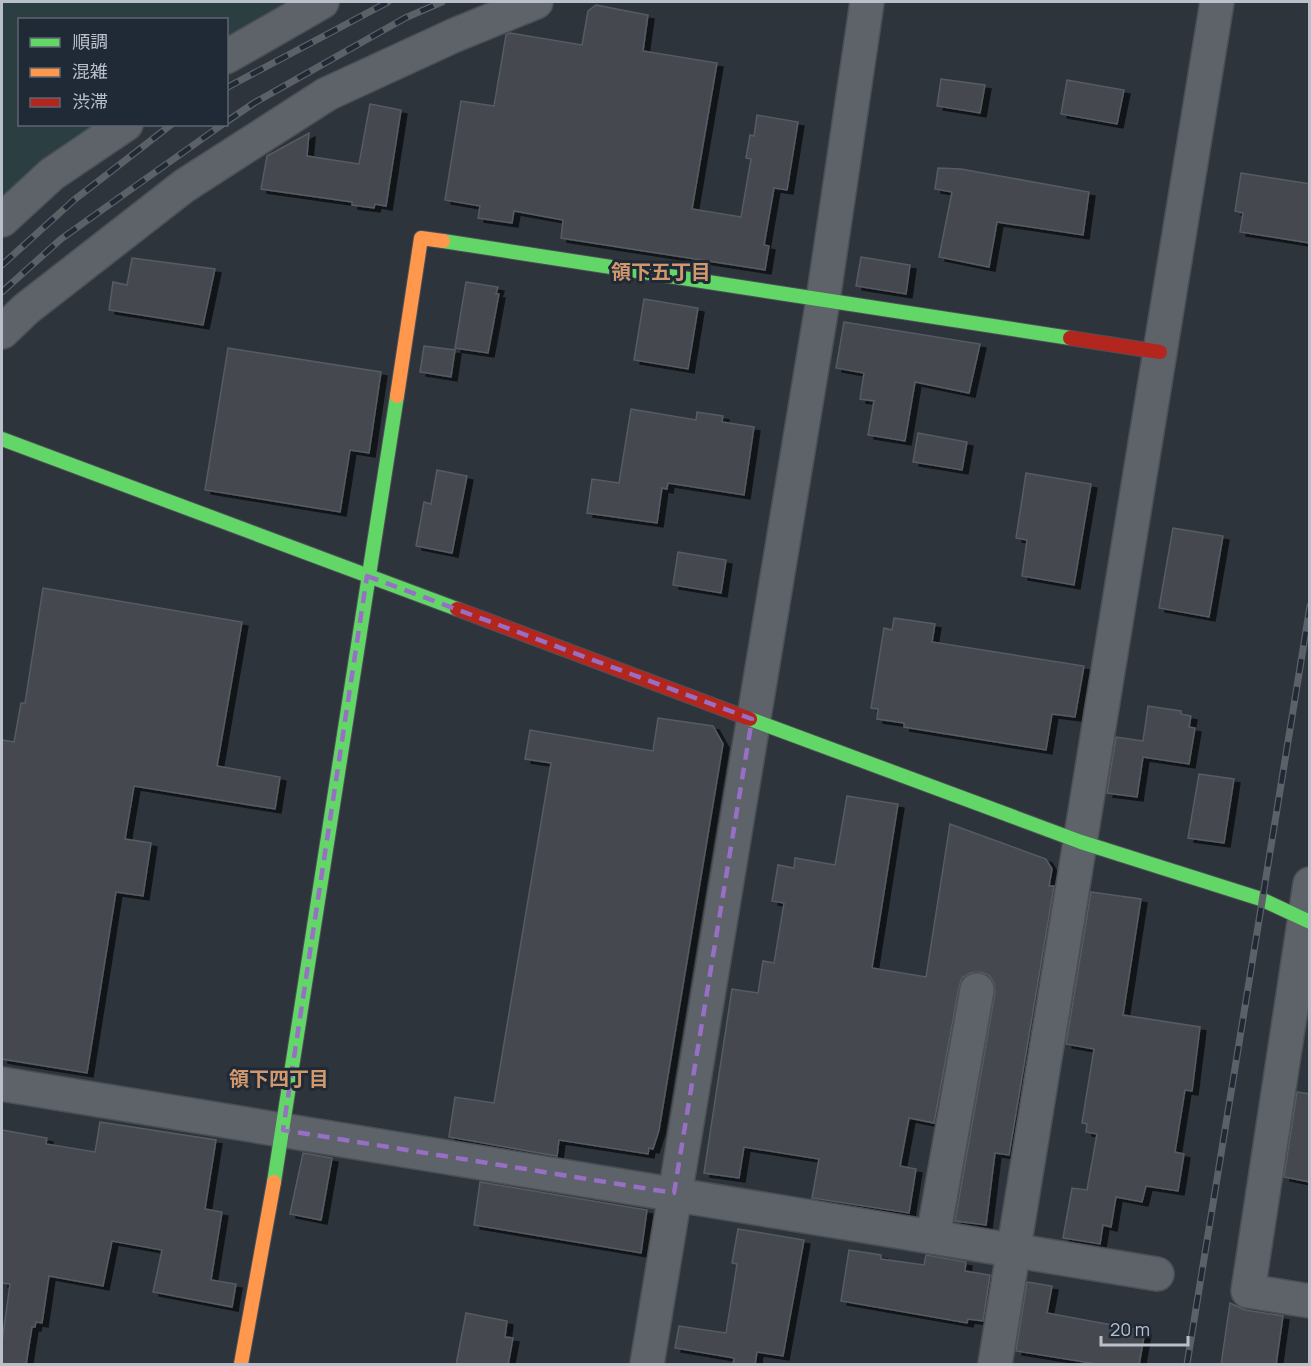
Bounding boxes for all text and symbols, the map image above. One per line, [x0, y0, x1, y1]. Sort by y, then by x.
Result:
legend [18, 18, 228, 126]
text: 順調 [72, 29, 108, 53]
text: 混雑 [72, 59, 108, 83]
text: 渋滞 [72, 89, 108, 113]
district label: 領下五丁目 [611, 258, 711, 285]
district label: 領下四丁目 [229, 1065, 329, 1092]
scale bar [1101, 1309, 1188, 1347]
text: 20 m [1110, 1317, 1150, 1341]

